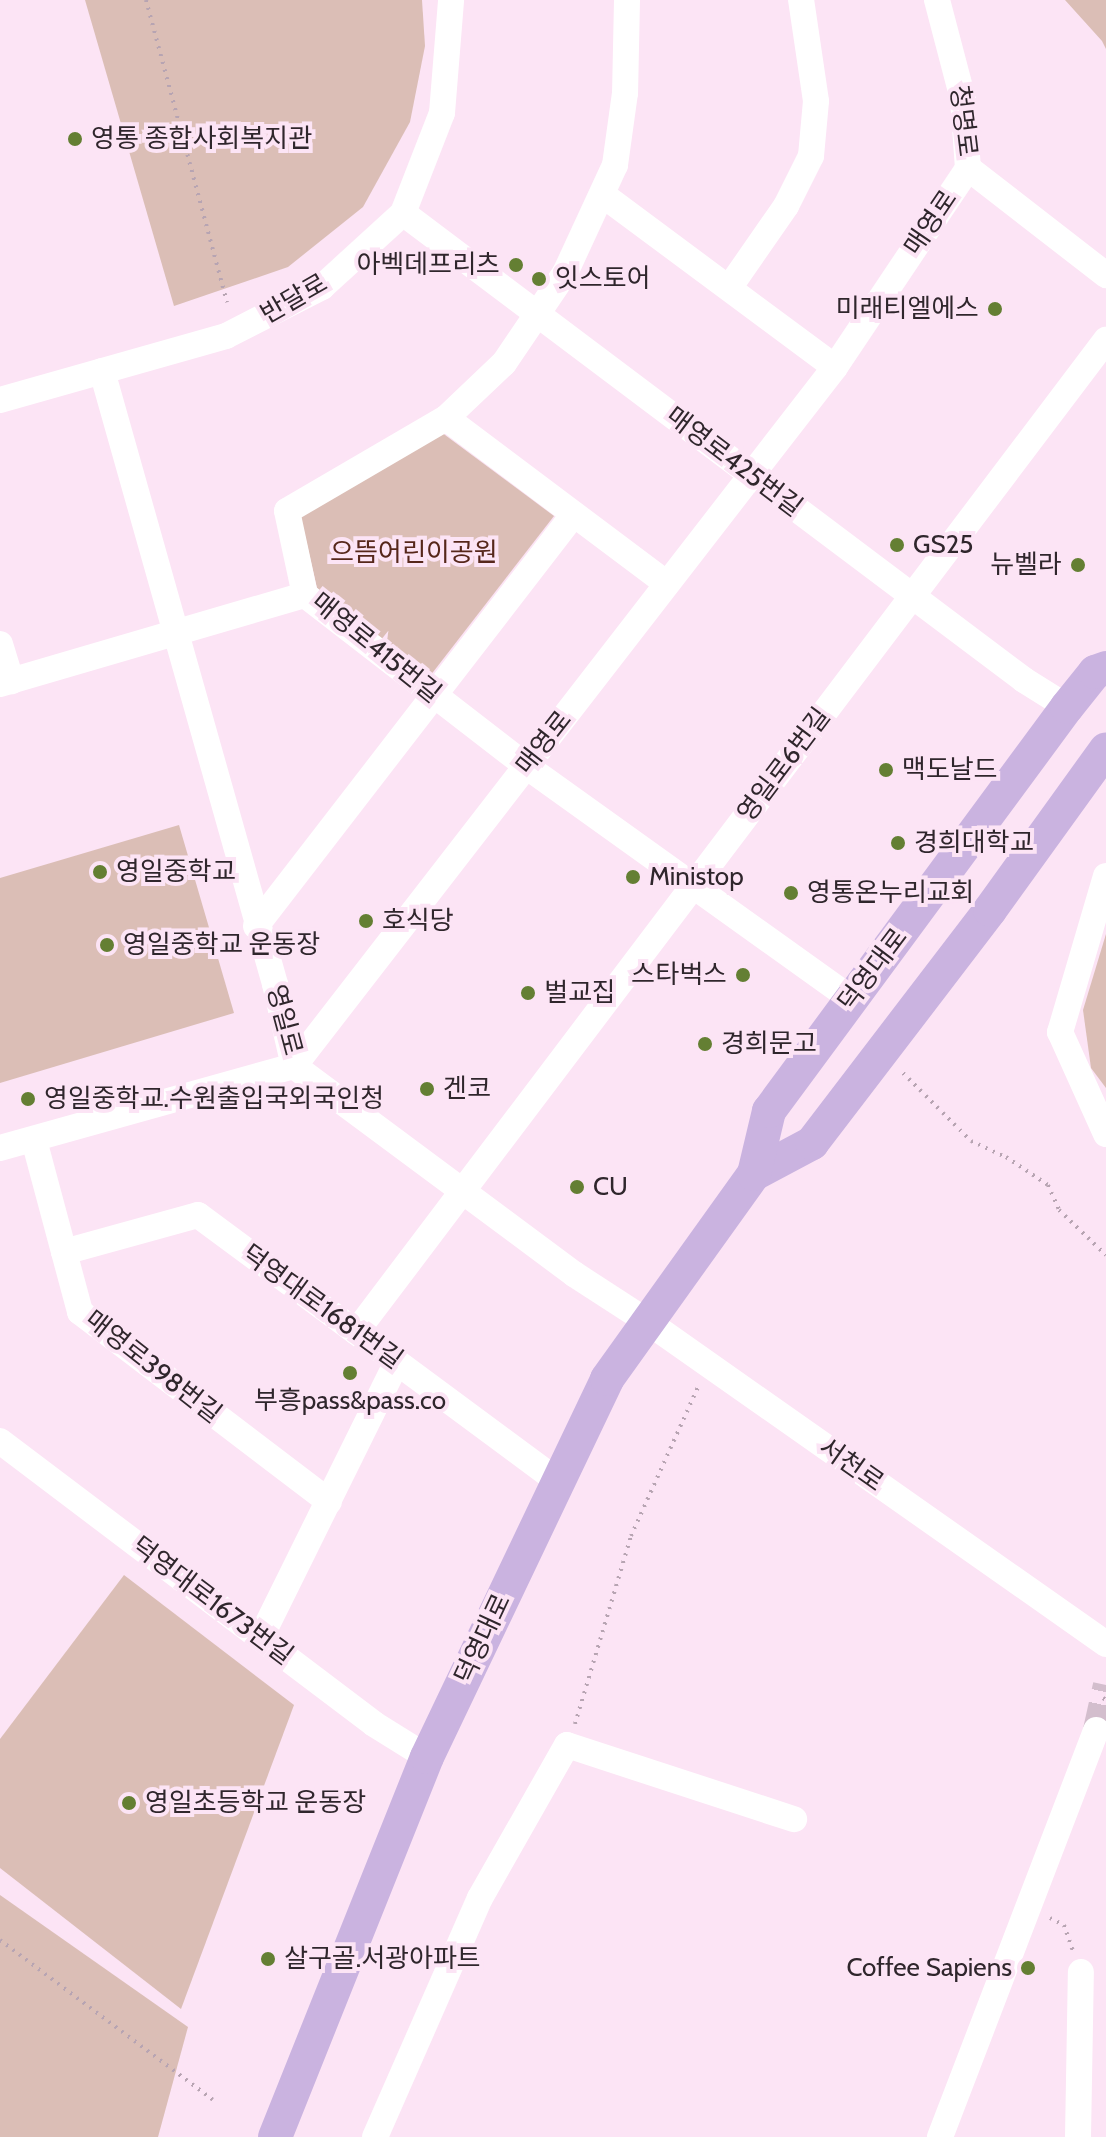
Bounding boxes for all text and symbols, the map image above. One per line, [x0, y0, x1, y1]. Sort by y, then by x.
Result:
street label: 청명로 [943, 83, 983, 159]
place label: 영통 종합사회복지관 [91, 123, 312, 155]
marker: 영통 종합사회복지관 [66, 130, 84, 148]
street label: 매영로 [898, 185, 964, 261]
place label: 아벡데프리츠 [356, 249, 500, 281]
marker: 아벡데프리츠 [507, 256, 525, 274]
place label: 잇스토어 [555, 263, 651, 295]
street label: 반달로 [255, 268, 333, 330]
marker: 잇스토어 [530, 270, 548, 288]
place label: 미래티엘에스 [835, 293, 979, 325]
marker: 미래티엘에스 [986, 300, 1004, 318]
street label: 매영로425번길 [660, 401, 808, 523]
place label: GS25 [913, 529, 973, 561]
marker: GS25 [888, 536, 906, 554]
park label: 으뜸어린이공원 [330, 537, 498, 569]
place label: 뉴벨라 [990, 549, 1062, 581]
marker: 뉴벨라 [1069, 556, 1087, 574]
street label: 매영로415번길 [305, 586, 447, 710]
street label: 영일로6번길 [731, 702, 837, 828]
street label: 매영로 [510, 705, 578, 781]
place label: 맥도날드 [902, 754, 998, 786]
marker: 맥도날드 [877, 761, 895, 779]
place label: 경희대학교 [914, 827, 1034, 859]
marker: 경희대학교 [889, 834, 907, 852]
place label: 영일중학교 [116, 856, 236, 888]
place label: Ministop [649, 861, 744, 893]
marker: 영일중학교 [91, 863, 109, 881]
marker: Ministop [624, 868, 642, 886]
place label: 영통온누리교회 [807, 877, 974, 909]
marker: 영통온누리교회 [782, 884, 800, 902]
place label: 호식당 [382, 905, 454, 937]
marker: 호식당 [357, 912, 375, 930]
street label: 덕영대로 [832, 922, 914, 1018]
place label: 영일중학교 운동장 [123, 929, 320, 961]
marker: 영일중학교 운동장 [98, 936, 116, 954]
place label: 스타벅스 [631, 959, 727, 991]
marker: 스타벅스 [734, 966, 752, 984]
place label: 벌교집 [544, 977, 616, 1009]
street label: 영일로 [260, 981, 308, 1059]
marker: 벌교집 [519, 984, 537, 1002]
place label: 경희문고 [721, 1028, 817, 1060]
marker: 경희문고 [696, 1035, 714, 1053]
place label: 겐코 [443, 1073, 491, 1105]
marker: 겐코 [418, 1080, 436, 1098]
place label: 영일중학교.수원출입국외국인청 [44, 1083, 384, 1115]
marker: 영일중학교.수원출입국외국인청 [19, 1090, 37, 1108]
place label: CU [593, 1171, 628, 1203]
marker: CU [568, 1178, 586, 1196]
street label: 덕영대로1681번길 [236, 1238, 408, 1376]
street label: 매영로398번길 [79, 1304, 227, 1430]
marker: 부흥pass&pass.co [341, 1364, 359, 1382]
place label: 부흥pass&pass.co [254, 1385, 446, 1417]
street label: 서천로 [813, 1432, 889, 1498]
street label: 덕영대로1673번길 [125, 1530, 299, 1672]
street label: 덕영대로 [449, 1589, 517, 1689]
place label: 영일초등학교 운동장 [145, 1787, 366, 1819]
marker: 영일초등학교 운동장 [120, 1794, 138, 1812]
place label: 살구골.서광아파트 [284, 1943, 481, 1975]
marker: 살구골.서광아파트 [259, 1950, 277, 1968]
place label: Coffee Sapiens [846, 1952, 1012, 1984]
marker: Coffee Sapiens [1019, 1959, 1037, 1977]

